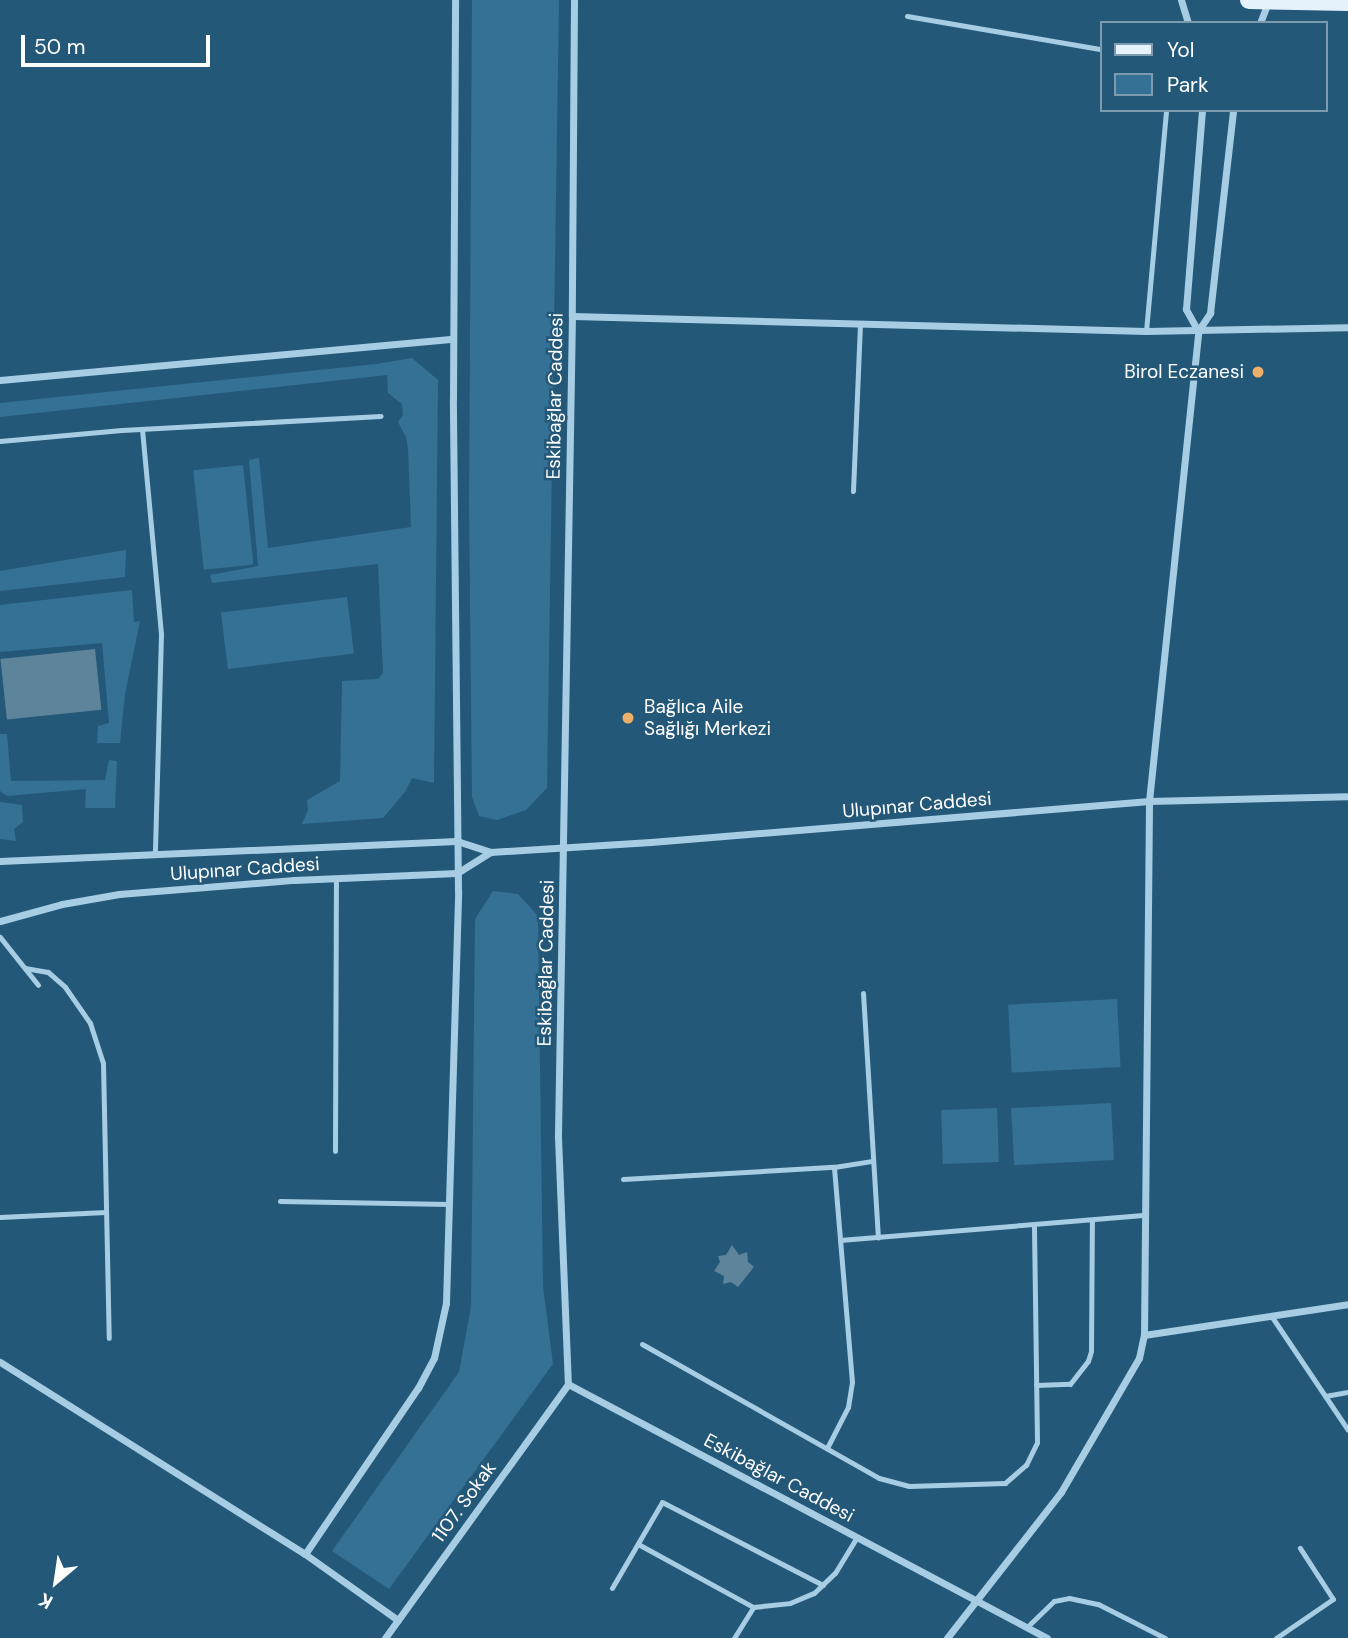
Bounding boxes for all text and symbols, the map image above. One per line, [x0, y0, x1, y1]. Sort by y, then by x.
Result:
scale bar [24, 21, 214, 65]
legend [1100, 21, 1327, 112]
text: 50 m [34, 33, 85, 61]
text: Yol [1167, 36, 1195, 64]
text: Park [1167, 71, 1208, 99]
street label: Eskibağlar Caddesi [542, 313, 568, 479]
place label: Birol Eczanesi [1124, 361, 1244, 383]
marker: Birol Eczanesi [1250, 364, 1266, 380]
place label: Bağlıca Aile Sağlığı Merkezi [644, 696, 771, 740]
marker: Bağlıca Aile Sağlığı Merkezi [618, 708, 638, 728]
street label: Ulupınar Caddesi [841, 787, 993, 823]
street label: Ulupınar Caddesi [170, 852, 320, 886]
street label: Eskibağlar Caddesi [533, 880, 559, 1046]
street label: Eskibağlar Caddesi [700, 1429, 858, 1527]
street label: 1107. Sokak [427, 1457, 501, 1547]
north arrow [21, 1547, 91, 1617]
text: K [34, 1587, 57, 1615]

